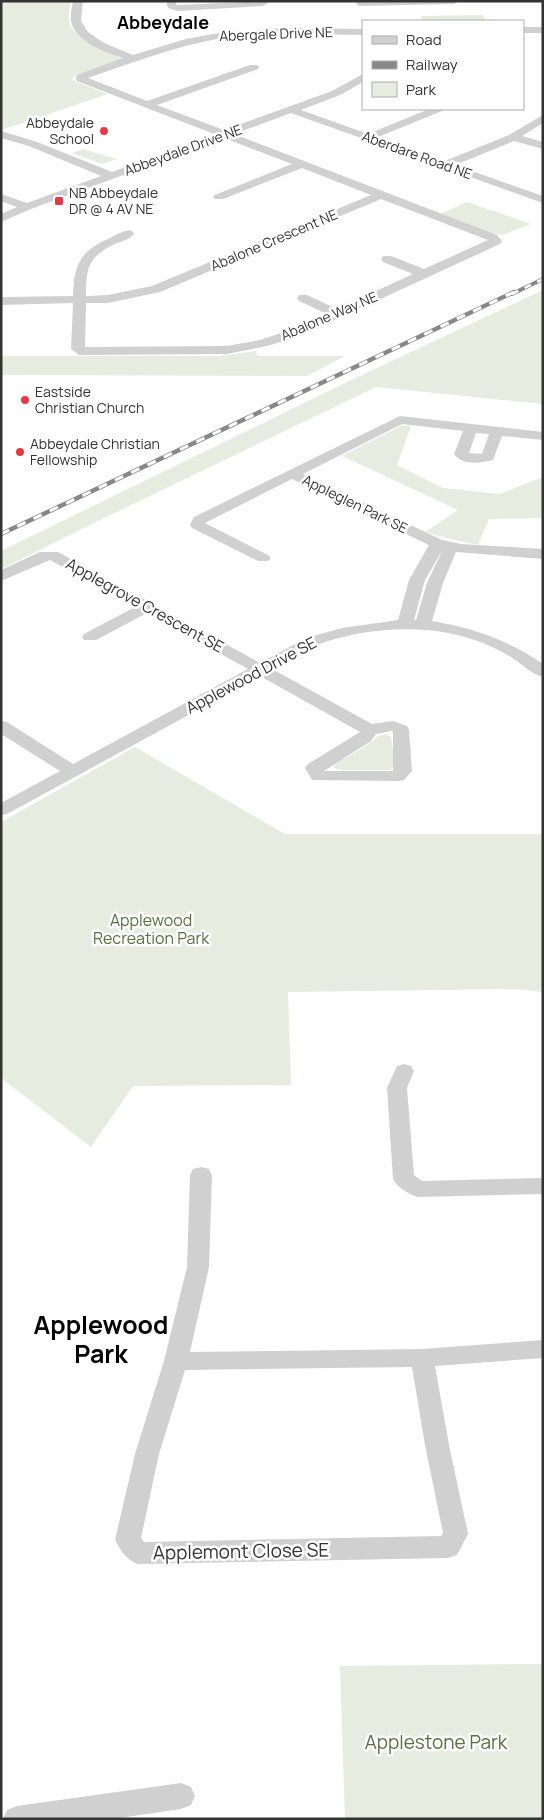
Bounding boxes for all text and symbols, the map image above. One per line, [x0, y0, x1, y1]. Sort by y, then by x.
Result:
district label: Abbeydale [117, 10, 209, 34]
legend [362, 20, 524, 110]
street label: Abergale Drive NE [219, 22, 333, 45]
text: Road [406, 29, 442, 50]
text: Railway [406, 54, 458, 75]
text: Park [406, 79, 436, 100]
place label: Abbeydale School [26, 113, 94, 148]
street label: Abbeydale Drive NE [121, 119, 244, 180]
marker: Abbeydale School [98, 125, 110, 137]
street label: Aberdare Road NE [360, 126, 475, 183]
place label: NB Abbeydale DR @ 4 AV NE [69, 183, 158, 218]
marker: NB Abbeydale DR @ 4 AV NE [53, 195, 65, 207]
street label: Abalone Crescent NE [207, 204, 340, 275]
street label: Abalone Way NE [278, 287, 380, 344]
place label: Eastside Christian Church [35, 382, 144, 417]
marker: Eastside Christian Church [19, 394, 31, 406]
place label: Abbeydale Christian Fellowship [30, 434, 160, 469]
marker: Abbeydale Christian Fellowship [14, 446, 26, 458]
street label: Appleglen Park SE [299, 470, 411, 537]
street label: Applegrove Crescent SE [62, 552, 228, 658]
street label: Applewood Drive SE [182, 631, 320, 719]
park label: Applewood Recreation Park [93, 909, 210, 949]
district label: Applewood Park [33, 1307, 169, 1371]
street label: Applemont Close SE [153, 1536, 329, 1566]
park label: Applestone Park [365, 1729, 508, 1755]

